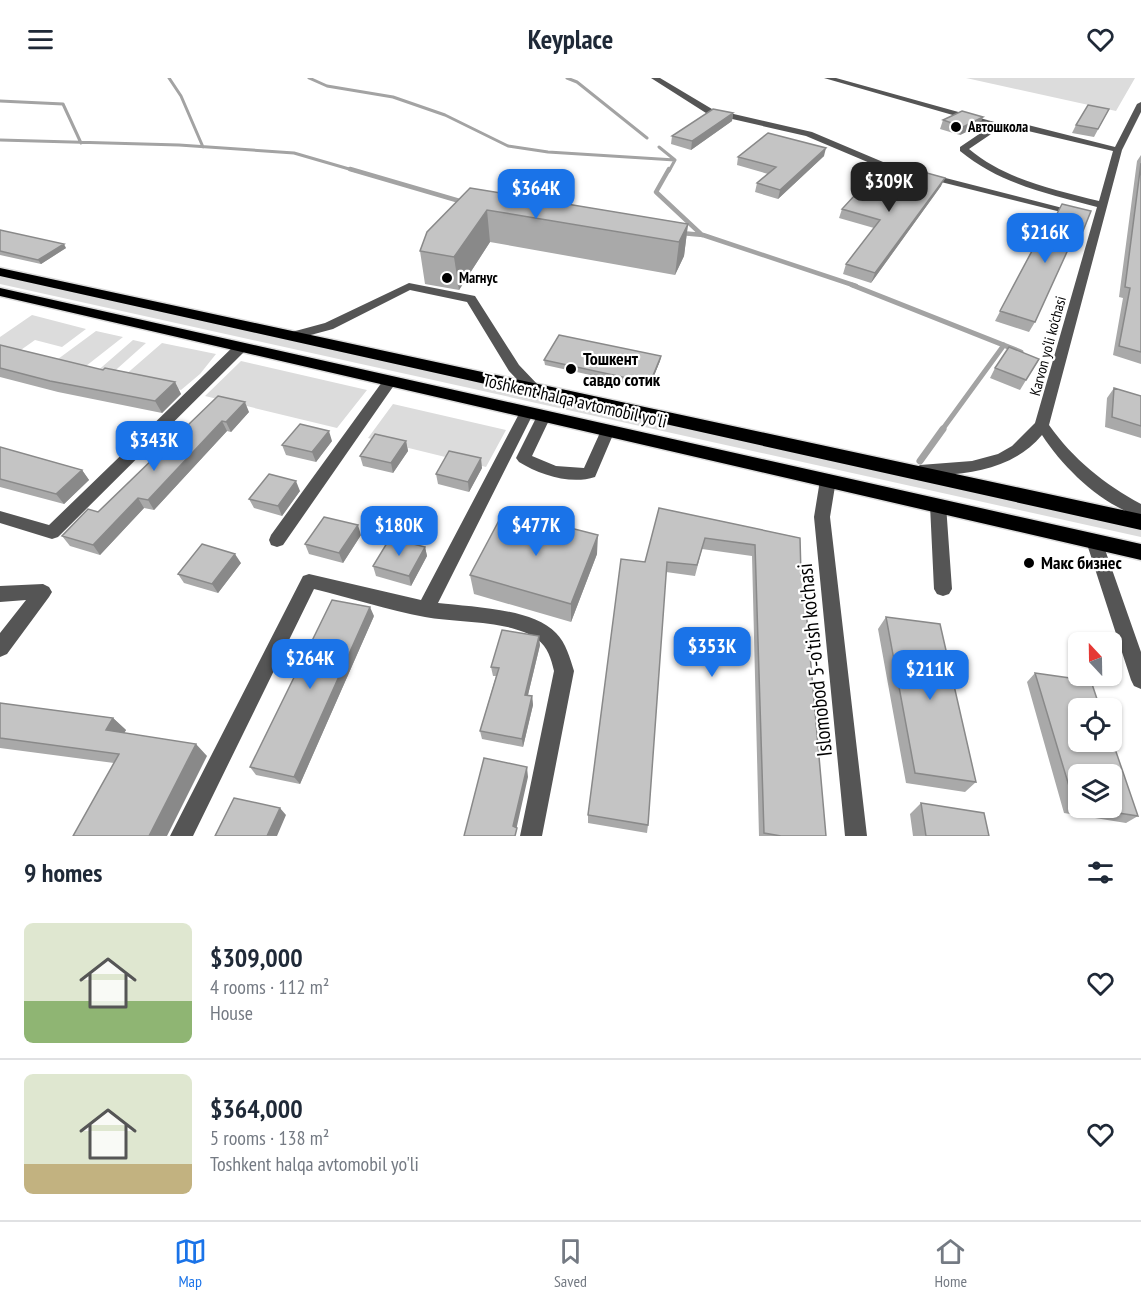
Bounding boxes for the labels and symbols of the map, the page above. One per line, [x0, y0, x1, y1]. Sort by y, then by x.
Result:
place label: Автошкола [967, 117, 1028, 136]
marker: Автошкола [949, 120, 963, 134]
pin: $309K [847, 162, 931, 213]
pin: $364K [494, 169, 578, 220]
pin: $216K [1003, 213, 1087, 264]
place label: Магнус [459, 268, 498, 287]
marker: Магнус [440, 271, 454, 285]
street label: Karvon yo‘li ko'chasi [1025, 294, 1070, 398]
place label: Тошкент савдо сотик [583, 347, 661, 391]
marker: Тошкент савдо сотик [564, 362, 578, 376]
street label: Toshkent halqa avtomobil yo'li [481, 368, 669, 433]
pin: $343K [112, 421, 196, 472]
pin: $180K [357, 506, 441, 557]
pin: $477K [494, 506, 578, 557]
place label: Макс бизнес [1041, 551, 1123, 574]
marker: Макс бизнес [1022, 556, 1036, 570]
street label: Islomobod 5-o'tish ko'chasi [791, 562, 838, 758]
pin: $353K [670, 627, 754, 678]
north arrow [1068, 632, 1122, 686]
pin: $264K [268, 639, 352, 690]
pin: $211K [888, 650, 972, 701]

